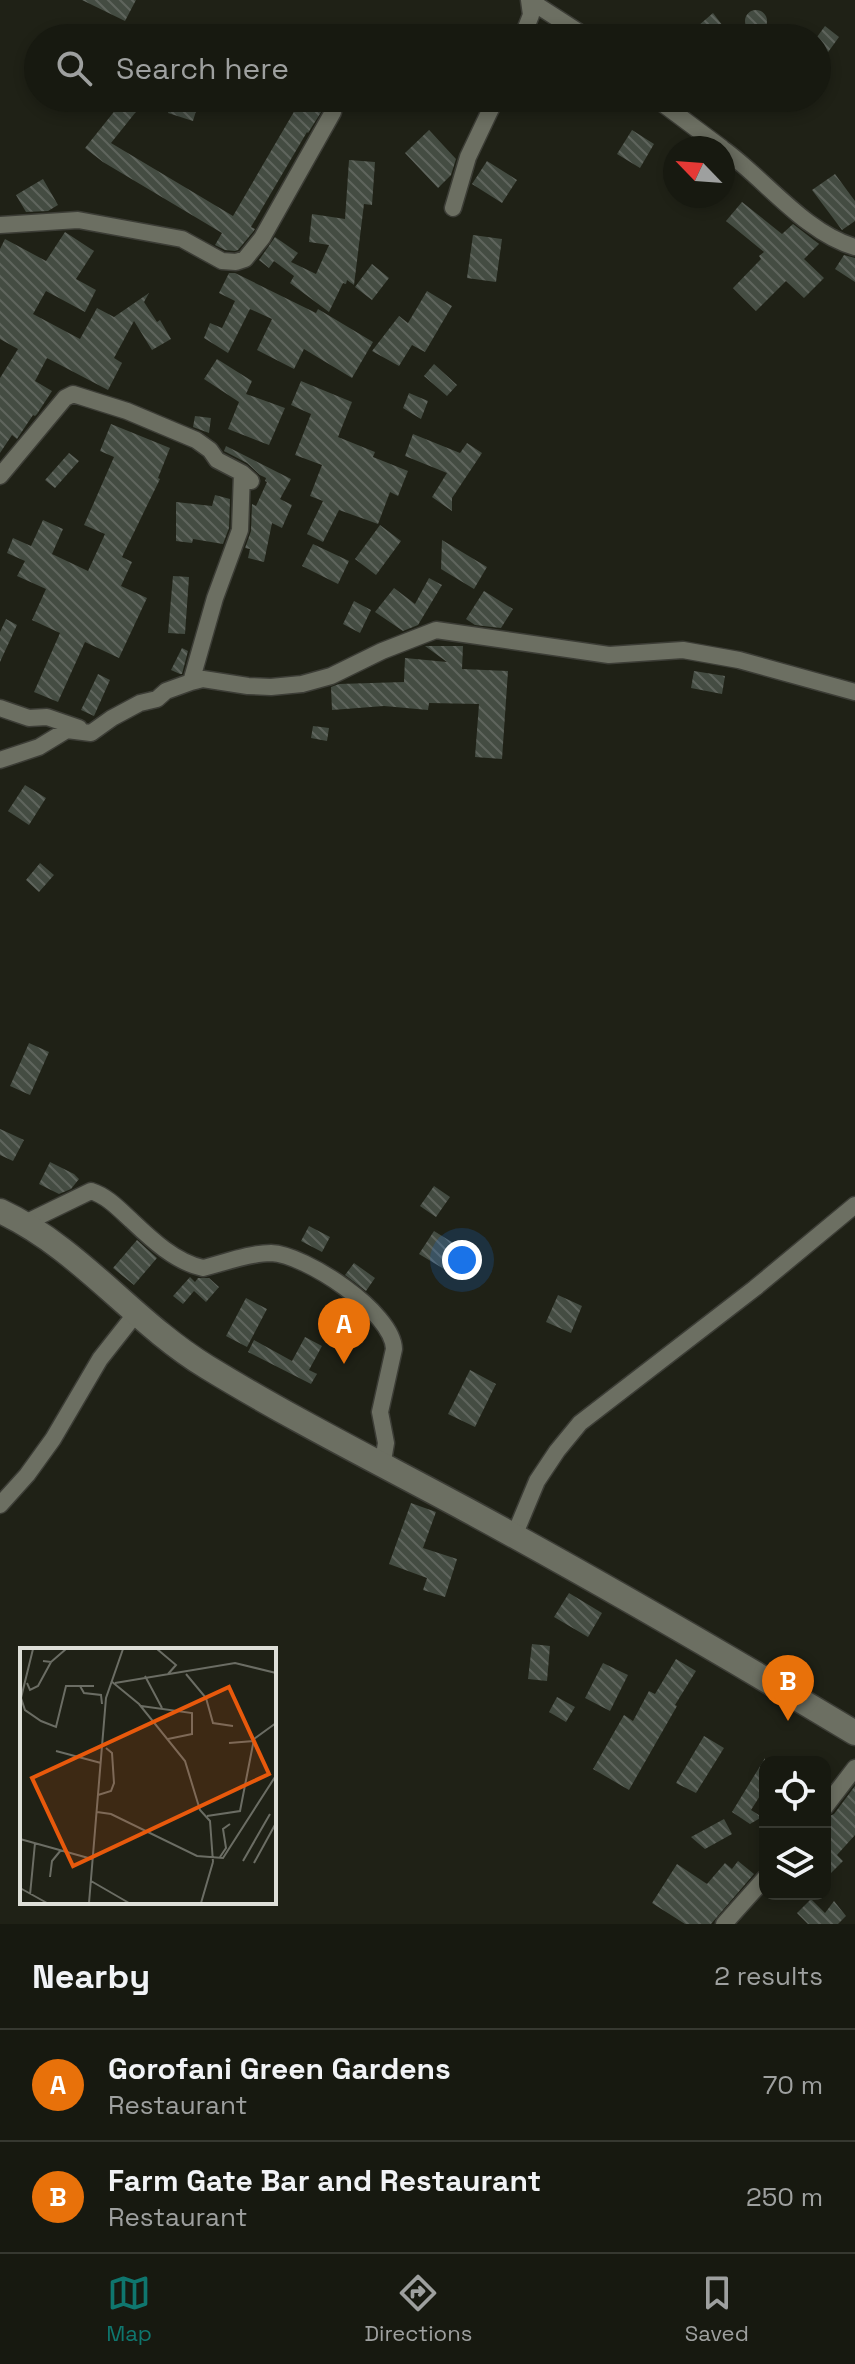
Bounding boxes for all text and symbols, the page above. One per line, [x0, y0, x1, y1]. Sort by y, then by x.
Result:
search box [24, 24, 831, 112]
icon: search [52, 46, 96, 90]
text: Search here [116, 49, 289, 88]
north arrow [663, 136, 735, 208]
your location [442, 1240, 482, 1280]
pin: A [318, 1298, 370, 1364]
inset map [20, 1648, 276, 1904]
pin: B [762, 1655, 814, 1721]
map controls [759, 1756, 831, 1900]
button: locate [759, 1756, 831, 1828]
button: layers [759, 1828, 831, 1900]
text: Nearby [32, 1955, 150, 1998]
text: 2 results [714, 1959, 823, 1993]
text: Gorofani Green Gardens [108, 2049, 451, 2088]
text: A [50, 2068, 66, 2102]
text: 70 m [763, 2068, 823, 2102]
text: Restaurant [108, 2088, 247, 2122]
text: Farm Gate Bar and Restaurant [108, 2161, 541, 2200]
text: B [49, 2180, 67, 2214]
text: 250 m [746, 2180, 823, 2214]
text: Restaurant [108, 2200, 247, 2234]
tab: Map [106, 2271, 152, 2347]
tab: Directions [364, 2271, 472, 2347]
tab: Saved [685, 2271, 749, 2347]

